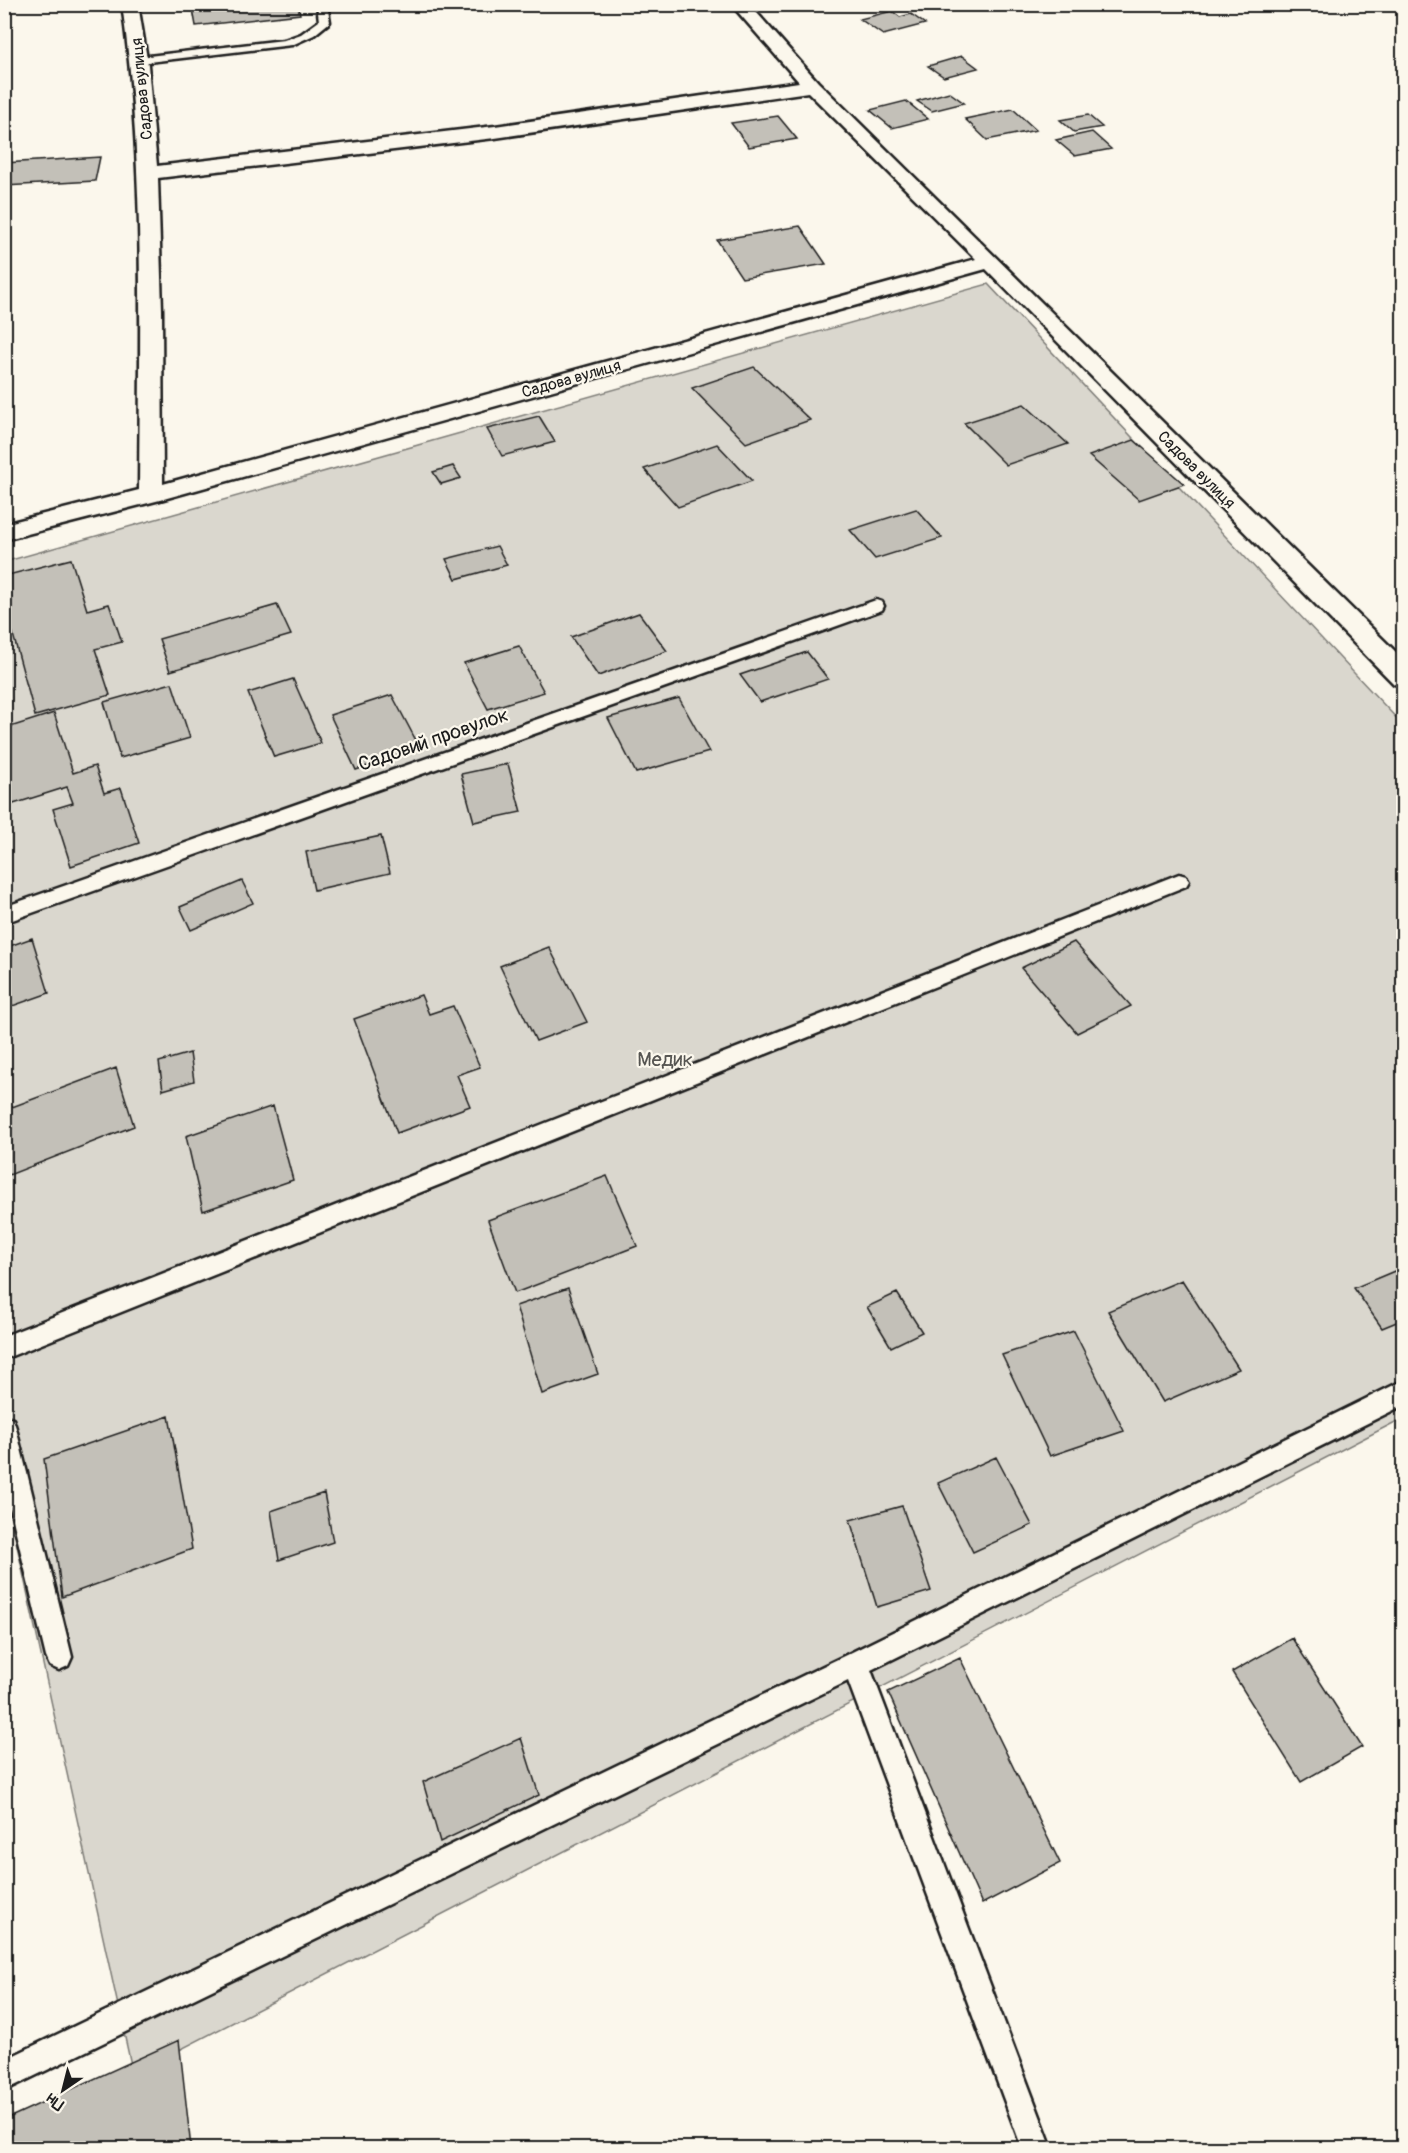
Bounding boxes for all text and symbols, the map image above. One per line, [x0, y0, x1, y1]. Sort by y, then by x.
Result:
street label: Садова вулиця [127, 37, 157, 141]
street label: Садова вулиця [519, 355, 623, 403]
street label: Садова вулиця [1153, 427, 1239, 513]
street label: Садовий провулок [355, 702, 512, 777]
park label: Медик [637, 1047, 693, 1072]
north arrow [33, 2060, 93, 2120]
text: Пн [42, 2088, 68, 2115]

